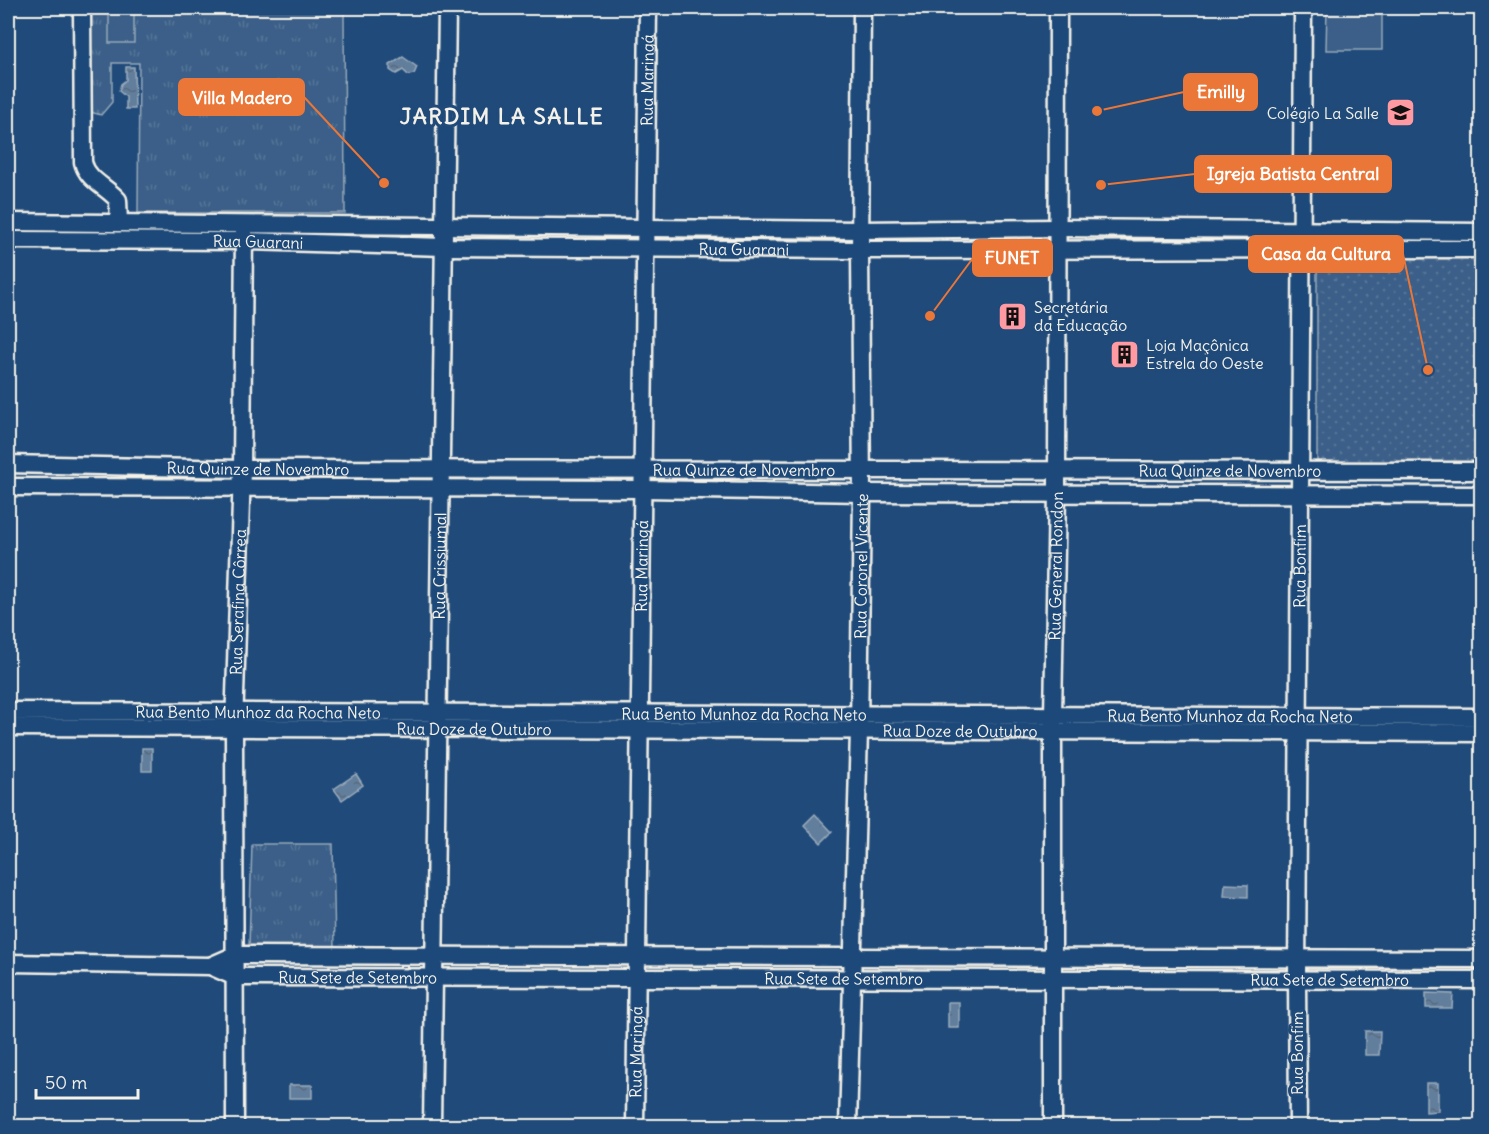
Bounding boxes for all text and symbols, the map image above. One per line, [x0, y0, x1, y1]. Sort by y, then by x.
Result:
street label: Rua Maringá [637, 34, 658, 126]
callout: Emilly [1184, 74, 1257, 110]
callout: Villa Madero [179, 79, 304, 115]
text: Emilly [1197, 80, 1245, 103]
text: Villa Madero [192, 86, 292, 109]
school or university icon: Colégio La Salle [1384, 97, 1416, 129]
district label: JARDIM LA SALLE [400, 102, 604, 130]
place label: Colégio La Salle [1267, 103, 1379, 123]
callout: Igreja Batista Central [1195, 156, 1391, 192]
text: Igreja Batista Central [1207, 162, 1379, 185]
street label: Rua Guarani [213, 231, 304, 253]
callout: Casa da Cultura [1249, 236, 1403, 272]
street label: Rua Guarani [698, 239, 789, 259]
callout: FUNET [973, 240, 1052, 276]
text: Casa da Cultura [1261, 242, 1391, 265]
text: FUNET [985, 246, 1040, 269]
place label: Secretária da Educação [1034, 297, 1127, 335]
building icon: Secretária da Educação [997, 300, 1029, 332]
place label: Loja Maçônica Estrela do Oeste [1146, 335, 1264, 373]
building icon: Loja Maçônica Estrela do Oeste [1109, 338, 1141, 370]
street label: Rua Quinze de Novembro [166, 457, 349, 479]
street label: Rua Quinze de Novembro [653, 460, 835, 480]
street label: Rua Quinze de Novembro [1139, 460, 1321, 481]
street label: Rua General Rondon [1044, 491, 1067, 641]
street label: Rua Coronel Vicente [850, 493, 872, 639]
street label: Rua Crissiumal [429, 512, 450, 620]
street label: Rua Maringá [631, 520, 652, 612]
street label: Rua Bonfim [1289, 524, 1310, 608]
street label: Rua Serafina Côrrea [226, 529, 250, 675]
street label: Rua Bento Munhoz da Rocha Neto [135, 702, 381, 723]
street label: Rua Bento Munhoz da Rocha Neto [621, 703, 867, 724]
street label: Rua Bento Munhoz da Rocha Neto [1107, 705, 1353, 726]
street label: Rua Doze de Outubro [397, 719, 551, 739]
street label: Rua Doze de Outubro [883, 721, 1037, 741]
street label: Rua Sete de Setembro [278, 967, 437, 987]
street label: Rua Sete de Setembro [764, 968, 923, 989]
street label: Rua Sete de Setembro [1250, 969, 1409, 990]
street label: Rua Maringá [625, 1006, 646, 1098]
street label: Rua Bonfim [1287, 1011, 1307, 1095]
scale bar [36, 1062, 138, 1100]
text: 50 m [45, 1071, 87, 1094]

